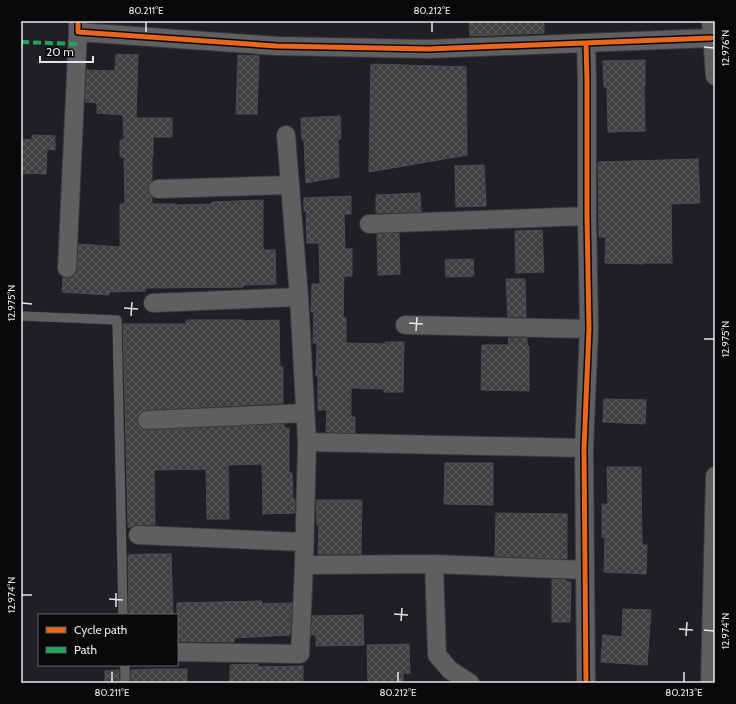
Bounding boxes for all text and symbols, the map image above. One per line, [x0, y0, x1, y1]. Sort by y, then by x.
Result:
text: 80.211°E [128, 4, 164, 17]
text: 80.212°E [413, 4, 451, 17]
text: 12.976°N [719, 30, 732, 66]
scale bar [40, 38, 93, 64]
text: 20 m [46, 44, 74, 59]
text: 12.975°N [5, 285, 18, 321]
text: 12.975°N [719, 321, 732, 357]
text: 12.974°N [5, 577, 18, 613]
text: 12.974°N [719, 613, 732, 649]
legend [38, 614, 178, 666]
text: Cycle path [74, 622, 127, 637]
text: Path [74, 642, 97, 657]
text: 80.211°E [94, 686, 130, 699]
text: 80.212°E [379, 686, 417, 699]
text: 80.213°E [665, 686, 703, 699]

